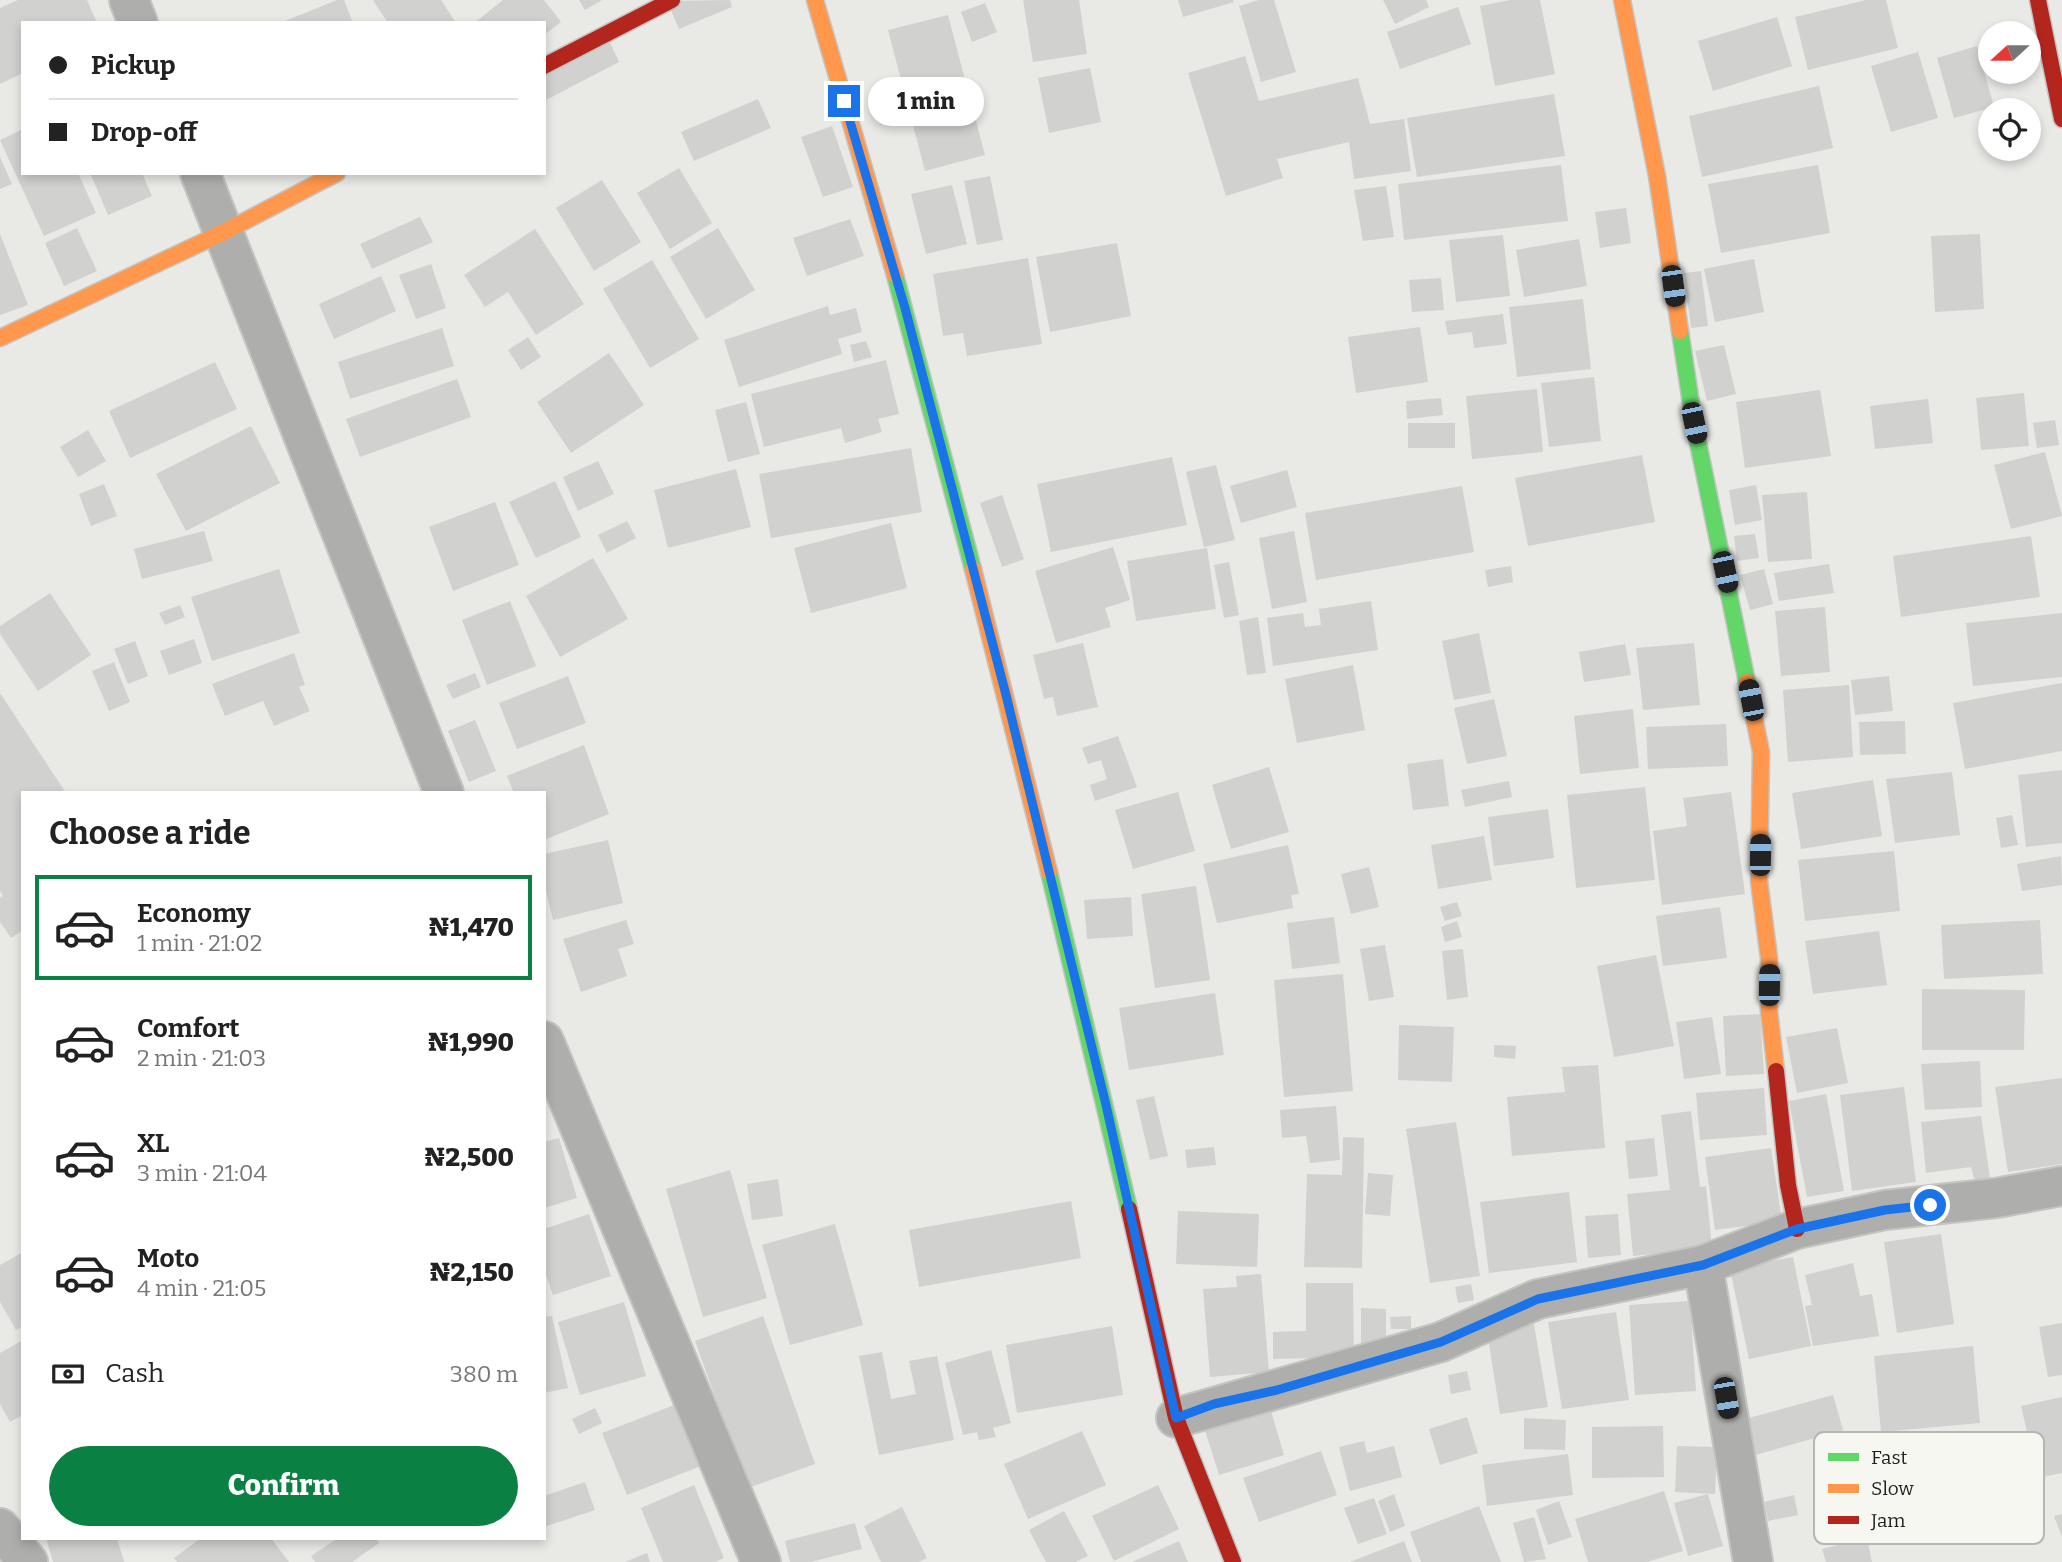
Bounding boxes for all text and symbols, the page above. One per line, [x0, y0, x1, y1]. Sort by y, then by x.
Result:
north arrow [1978, 21, 2040, 84]
map controls [1978, 21, 2041, 161]
text: Pickup [91, 50, 176, 81]
callout: 1 min [868, 76, 984, 126]
route end [828, 85, 860, 117]
text: 1 min [897, 87, 955, 115]
button: locate [1978, 98, 2041, 161]
text: Drop-off [91, 117, 197, 148]
car [1660, 264, 1687, 308]
car [1680, 400, 1709, 446]
car [1711, 549, 1740, 595]
car [1737, 677, 1766, 723]
text: Choose a ride [49, 814, 250, 852]
car [1750, 834, 1771, 876]
icon: car [53, 896, 116, 959]
text: Economy [137, 898, 251, 929]
text: ₦1,470 [428, 912, 514, 943]
text: 1 min · 21:02 [137, 929, 262, 957]
car [1759, 964, 1780, 1006]
icon: car [53, 1011, 116, 1074]
text: Comfort [137, 1013, 240, 1044]
text: ₦1,990 [427, 1027, 514, 1058]
text: 2 min · 21:03 [137, 1044, 266, 1072]
icon: car [53, 1126, 116, 1189]
text: XL [137, 1128, 169, 1159]
text: ₦2,500 [424, 1142, 514, 1173]
text: 3 min · 21:04 [137, 1159, 267, 1187]
route start [1914, 1189, 1946, 1221]
icon: car [53, 1241, 116, 1304]
text: Moto [137, 1243, 199, 1274]
text: ₦2,150 [429, 1257, 514, 1288]
text: 4 min · 21:05 [137, 1274, 266, 1302]
icon: cash [49, 1355, 87, 1393]
text: Cash [105, 1358, 164, 1389]
text: 380 m [450, 1360, 518, 1388]
car [1713, 1375, 1740, 1421]
legend [1814, 1432, 2044, 1544]
button: Confirm [49, 1446, 518, 1526]
text: Fast [1871, 1446, 1908, 1469]
text: Slow [1871, 1477, 1914, 1500]
text: Jam [1870, 1509, 1905, 1532]

